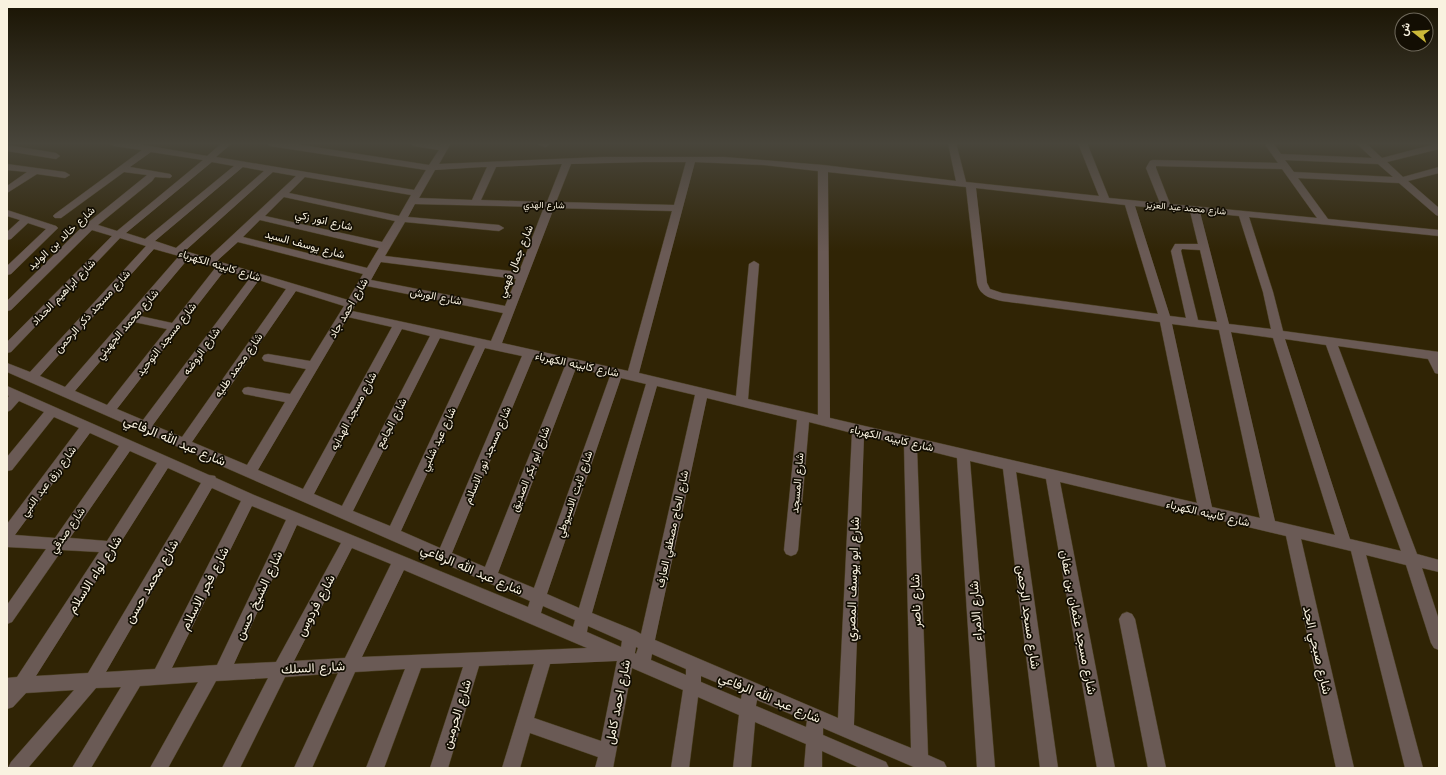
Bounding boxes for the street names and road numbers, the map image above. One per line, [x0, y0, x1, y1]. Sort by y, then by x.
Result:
street label: شارع محمد عبد العزيز [1144, 199, 1227, 217]
street label: شارع الهدي [523, 200, 565, 212]
street label: شارع خالد بن الوليد [25, 204, 99, 274]
street label: شارع انور زكي [293, 208, 354, 236]
street label: شارع جمال فهمي [495, 223, 539, 301]
street label: شارع يوسف السيد [263, 228, 347, 262]
street label: شارع كابينه الكهرباء [177, 247, 263, 285]
street label: شارع ابراهيم الحداد [28, 256, 99, 329]
street label: شارع مسجد ذكر الرحمن [52, 267, 134, 356]
street label: شارع احمد جاد [326, 276, 372, 341]
street label: شارع الورش [409, 285, 463, 309]
street label: شارع محمد الجهيني [93, 286, 164, 364]
street label: شارع مسجد التوحيد [134, 300, 200, 379]
street label: شارع الروضه [180, 325, 224, 378]
street label: شارع محمد طليه [211, 330, 266, 401]
street label: شارع كابينه الكهرباء [534, 349, 620, 381]
street label: شارع مسجد الهدايه [327, 370, 381, 453]
street label: شارع الجامع [373, 396, 411, 451]
street label: شارع مسجد نور الاسلام [461, 404, 515, 506]
street label: شارع عيد شلبي [418, 405, 462, 475]
street label: شارع عبد الله الرفاعي [120, 412, 228, 472]
street label: شارع كابينه الكهرباء [849, 423, 935, 455]
street label: شارع ابو بكر الصديق [508, 424, 554, 514]
street label: شارع رزق عبد النبي [18, 443, 82, 521]
street label: شارع ثابت الاسيوطي [554, 449, 598, 540]
street label: شارع المسجد [788, 452, 808, 514]
street label: شارع الحاج مصطفي العارف [654, 469, 694, 590]
street label: شارع كابينه الكهرباء [1165, 498, 1251, 530]
street label: شارع صدقي [47, 505, 91, 557]
street label: شارع ابو يوسف المصري [843, 517, 865, 642]
street label: شارع لواء الاسلام [64, 533, 127, 617]
street label: شارع محمد حسن [121, 537, 183, 627]
street label: شارع عبد الله الرفاعي [417, 541, 525, 601]
street label: شارع فجر الاسلام [177, 544, 234, 633]
street label: شارع الشيخ حسن [231, 548, 287, 643]
street label: شارع مسجد عثمان بن عفان [1055, 548, 1100, 696]
street label: شارع مسجد الرحمن [1012, 564, 1043, 670]
street label: شارع فردوس [293, 572, 340, 640]
street label: شارع ناصر [907, 574, 926, 629]
street label: شارع الامراء [966, 580, 987, 642]
street label: شارع صبحي الجد [1297, 604, 1335, 696]
street label: شارع السلك [281, 658, 346, 679]
street label: شارع احمد كامل [602, 658, 635, 746]
street label: شارع عبد الله الرفاعي [715, 669, 823, 729]
street label: شارع الحرمين [439, 678, 476, 751]

